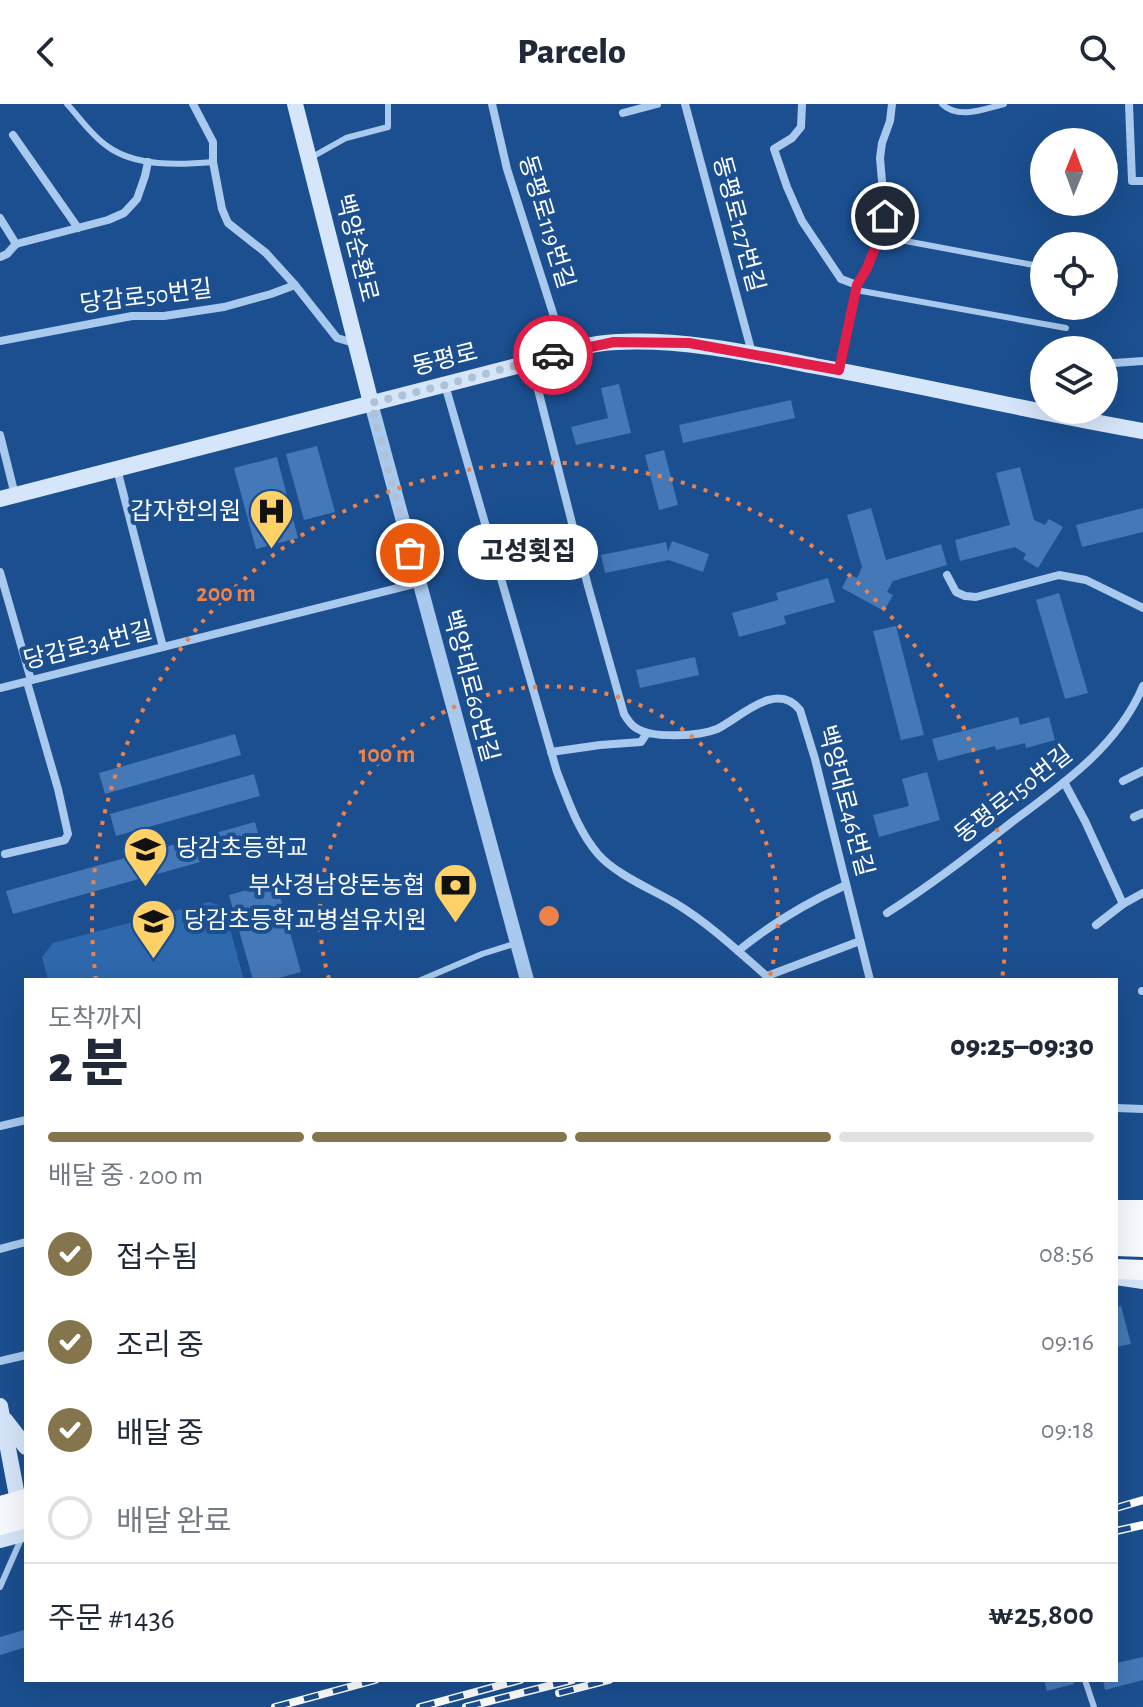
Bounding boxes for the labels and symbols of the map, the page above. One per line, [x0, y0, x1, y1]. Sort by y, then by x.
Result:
north arrow [1030, 128, 1118, 216]
street label: 동평로119번길 [514, 152, 579, 292]
street label: 동평로127번길 [708, 153, 769, 295]
pin [851, 182, 919, 250]
street label: 백양순환로 [331, 191, 382, 304]
street label: 당감로50번길 [78, 276, 214, 317]
courier [513, 315, 593, 395]
street label: 동평로 [410, 339, 480, 380]
hospital icon: 갑자한의원 [248, 488, 296, 551]
place label: 갑자한의원 [131, 499, 241, 524]
pin [376, 519, 444, 587]
callout: 고성횟집 [458, 525, 598, 581]
text: 200 m [196, 582, 256, 606]
street label: 백양대로60번길 [438, 607, 503, 765]
street label: 당감로34번길 [21, 617, 155, 674]
street label: 백양대로46번길 [813, 723, 878, 879]
street label: 동평로150번길 [950, 741, 1077, 848]
text: 100 m [359, 743, 415, 767]
school or university icon: 당감초등학교 [121, 825, 169, 888]
place label: 당감초등학교 [176, 835, 308, 861]
bank icon: 부산경남양돈농협 [432, 862, 480, 925]
place label: 부산경남양돈농협 [248, 872, 425, 898]
school or university icon: 당감초등학교병설유치원 [129, 897, 177, 960]
centre of rings [535, 902, 563, 930]
place label: 당감초등학교병설유치원 [184, 907, 427, 933]

